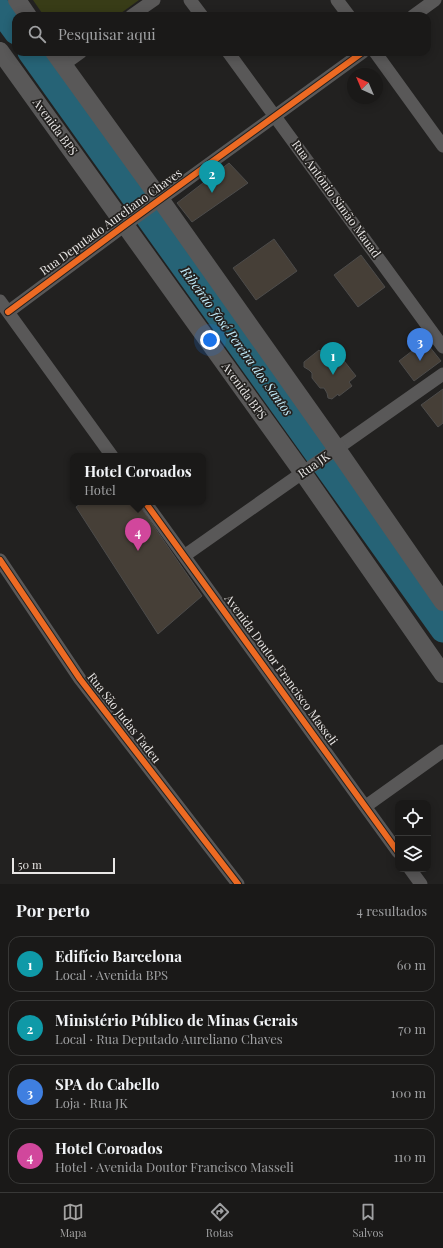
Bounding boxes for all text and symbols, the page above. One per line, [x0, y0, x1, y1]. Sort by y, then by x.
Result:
search box [12, 12, 431, 56]
icon: search [26, 23, 48, 45]
text: Pesquisar aqui [58, 24, 156, 44]
north arrow [347, 68, 383, 104]
street label: Avenida BPS [29, 94, 82, 158]
street label: Rua Antônio Simão Mauad [289, 136, 385, 260]
pin: 2 [199, 160, 225, 193]
street label: Rua Deputado Aureliano Chaves [36, 164, 185, 278]
water label: Ribeirão José Pereira dos Santos [177, 262, 297, 419]
pin: 3 [407, 328, 433, 361]
your location [200, 330, 220, 350]
pin: 1 [320, 342, 346, 375]
street label: Avenida BPS [218, 358, 271, 422]
street label: Rua JK [294, 447, 333, 481]
popup [70, 453, 206, 505]
text: Hotel Coroados [84, 461, 192, 481]
text: Hotel [84, 481, 116, 498]
pin: 4 [125, 518, 151, 551]
street label: Avenida Doutor Francisco Masseli [221, 590, 342, 748]
street label: Rua São Judas Tadeu [84, 669, 165, 766]
map controls [395, 800, 431, 872]
button: locate [395, 800, 431, 836]
button: layers [395, 836, 431, 872]
scale bar [12, 856, 115, 875]
text: 50 m [18, 857, 42, 872]
text: Por perto [16, 899, 90, 921]
text: 4 resultados [357, 902, 427, 919]
text: Edifício Barcelona [55, 946, 182, 966]
text: 1 [28, 956, 32, 973]
text: 60 m [397, 956, 426, 973]
text: Local · Avenida BPS [55, 966, 168, 983]
text: Ministério Público de Minas Gerais [55, 1010, 298, 1030]
text: 2 [27, 1020, 33, 1037]
text: 70 m [398, 1020, 426, 1037]
text: Local · Rua Deputado Aureliano Chaves [55, 1030, 283, 1047]
text: SPA do Cabello [55, 1074, 159, 1094]
text: 3 [27, 1084, 33, 1101]
text: 100 m [391, 1084, 426, 1101]
text: Loja · Rua JK [55, 1094, 128, 1111]
text: Hotel Coroados [55, 1138, 163, 1158]
text: 4 [27, 1148, 33, 1165]
text: 110 m [394, 1148, 426, 1165]
text: Hotel · Avenida Doutor Francisco Masseli [55, 1158, 294, 1175]
tab: Mapa [60, 1201, 87, 1240]
tab: Rotas [206, 1201, 233, 1240]
tab: Salvos [353, 1201, 383, 1240]

